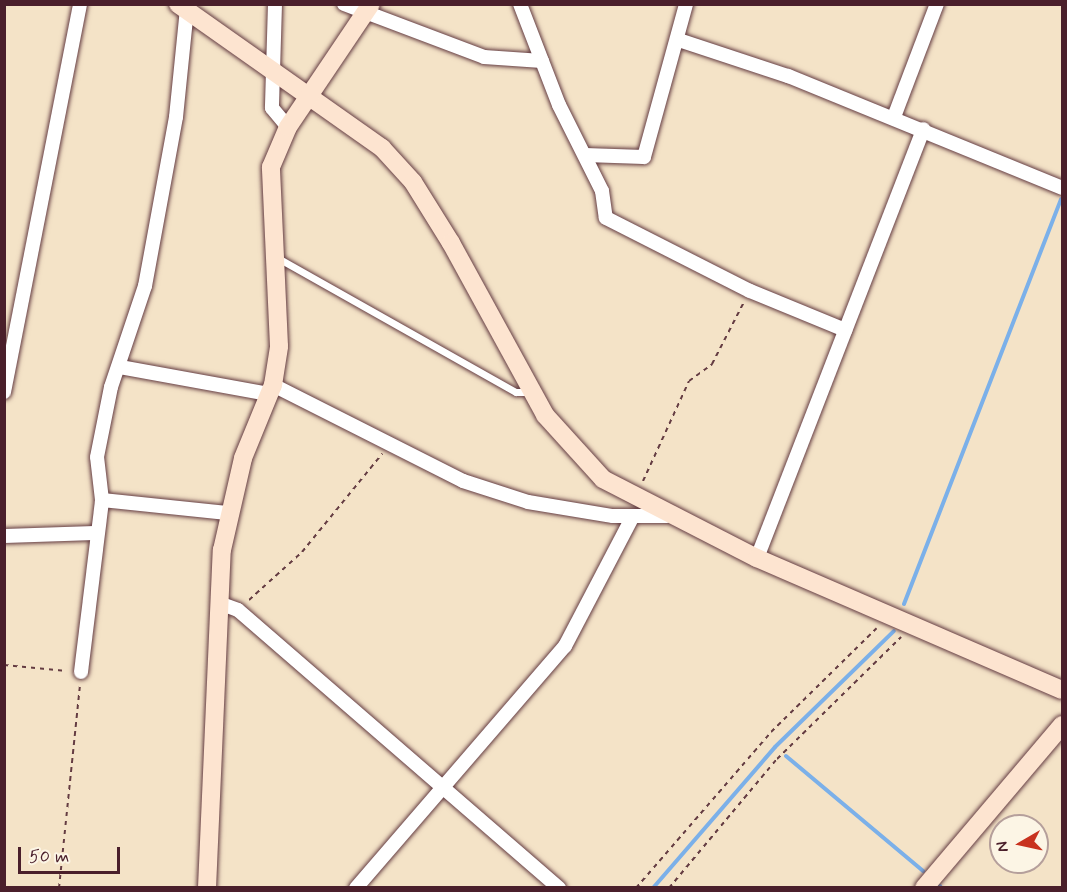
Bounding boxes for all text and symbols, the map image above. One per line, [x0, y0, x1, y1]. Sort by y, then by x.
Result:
north arrow [989, 814, 1049, 874]
scale bar [21, 835, 123, 873]
text: N [991, 840, 1014, 853]
text: 50 m [29, 845, 69, 869]

